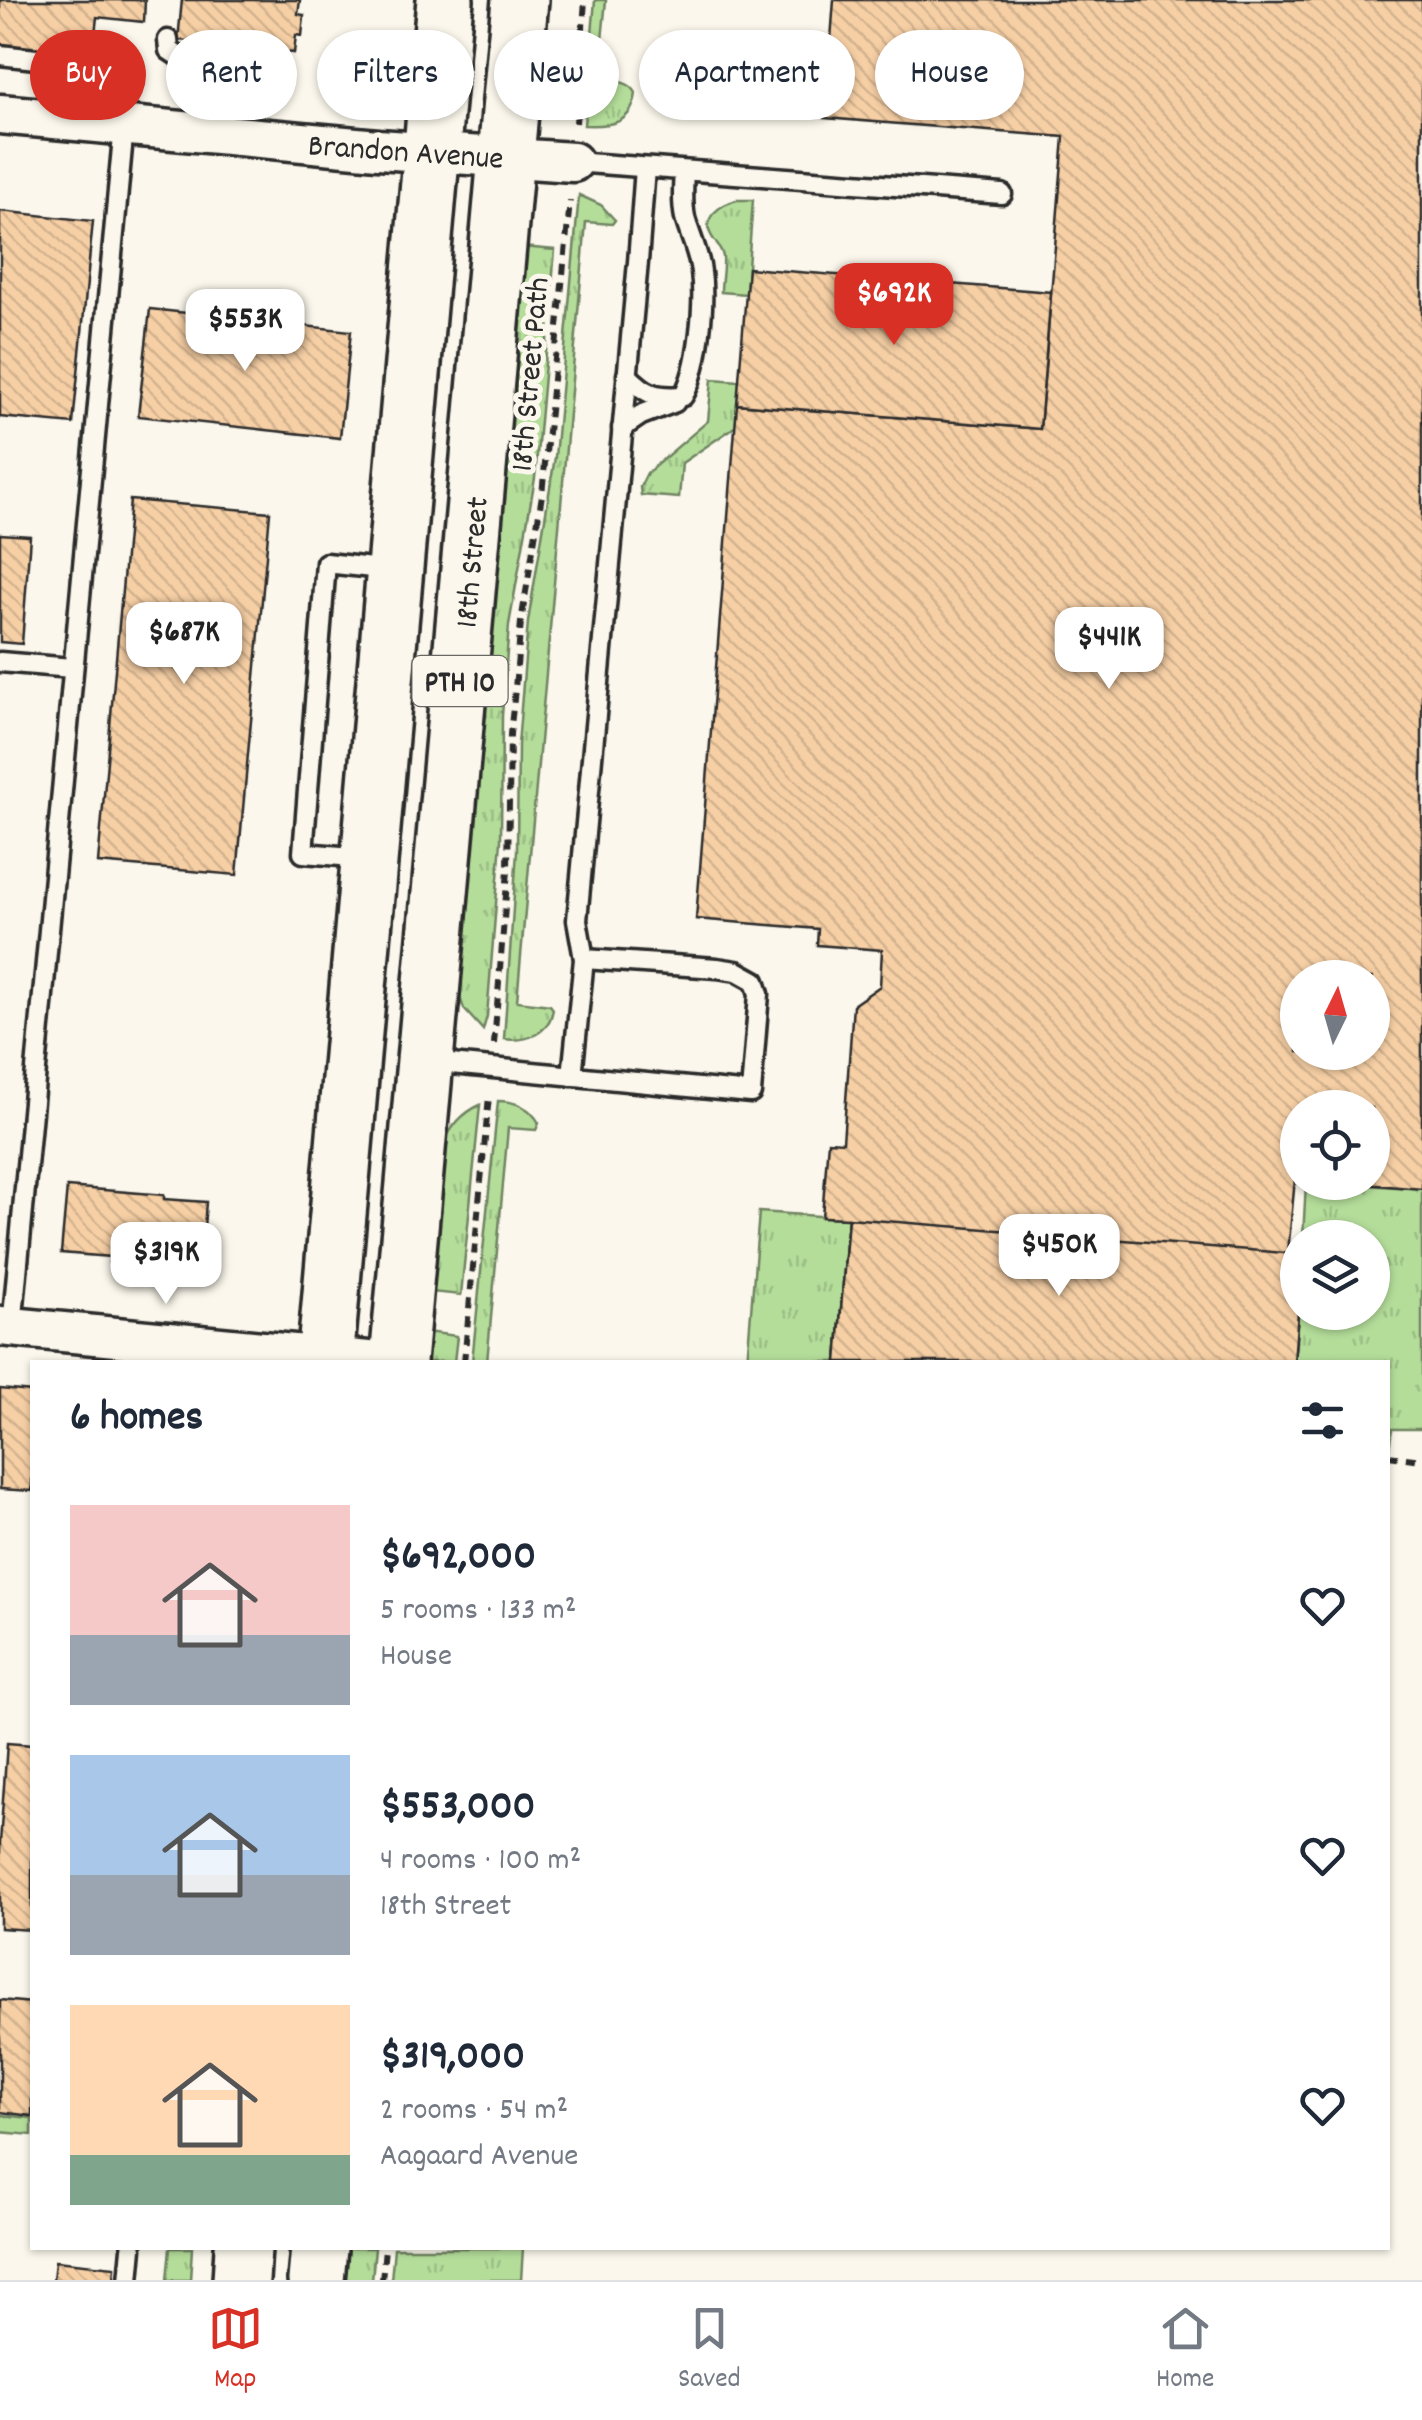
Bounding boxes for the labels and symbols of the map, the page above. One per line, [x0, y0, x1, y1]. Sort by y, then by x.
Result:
street label: Brandon Avenue [306, 125, 505, 185]
pin: $692K [824, 263, 964, 348]
street label: 18th Street Path [502, 275, 564, 473]
pin: $553K [175, 289, 315, 374]
street label: 18th Street [446, 495, 504, 630]
pin: $687K [114, 602, 254, 687]
pin: $441K [1039, 607, 1179, 692]
road number: PTH 10 [412, 656, 508, 706]
north arrow [1280, 960, 1390, 1070]
pin: $450K [989, 1214, 1129, 1299]
pin: $319K [96, 1222, 236, 1307]

